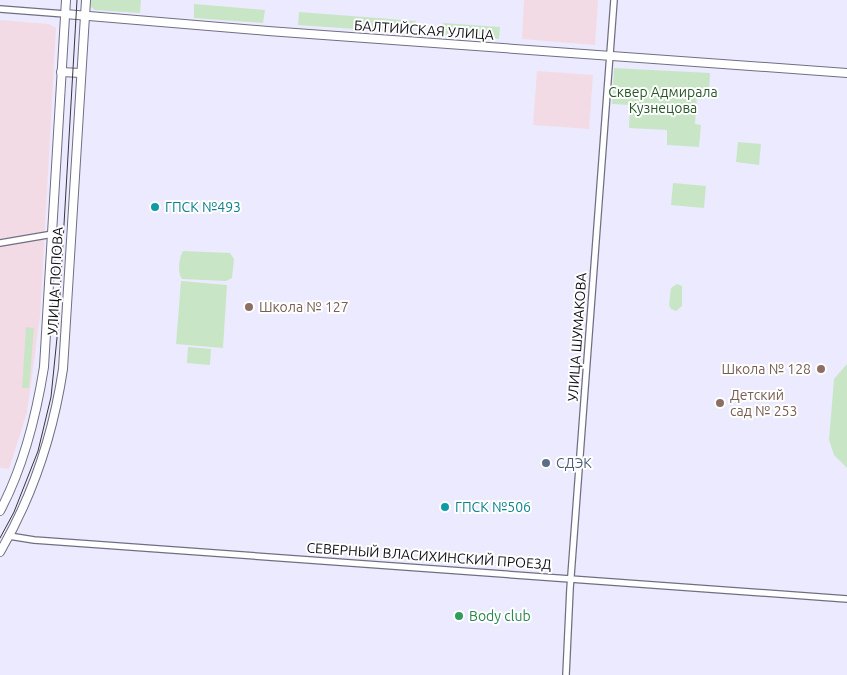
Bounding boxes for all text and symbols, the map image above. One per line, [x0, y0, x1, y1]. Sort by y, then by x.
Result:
street label: БАЛТИЙСКАЯ УЛИЦА [353, 16, 495, 43]
park label: Сквер Адмирала Кузнецова [608, 84, 718, 116]
place label: ГПСК №493 [165, 199, 241, 215]
marker: ГПСК №493 [149, 201, 161, 213]
street label: УЛИЦА ПОПОВА [44, 226, 66, 336]
street label: УЛИЦА ШУМАКОВА [565, 272, 589, 402]
place label: Школа № 127 [259, 299, 349, 315]
marker: Школа № 127 [243, 301, 255, 313]
place label: Школа № 128 [721, 361, 811, 377]
marker: Школа № 128 [815, 363, 827, 375]
place label: Детский сад № 253 [730, 387, 797, 419]
marker: Детский сад № 253 [714, 397, 726, 409]
place label: СДЭК [556, 455, 592, 471]
marker: СДЭК [540, 457, 552, 469]
place label: ГПСК №506 [455, 499, 531, 515]
marker: ГПСК №506 [439, 501, 451, 513]
street label: СЕВЕРНЫЙ ВЛАСИХИНСКИЙ ПРОЕЗД [306, 538, 552, 573]
place label: Body club [469, 608, 531, 624]
marker: Body club [453, 610, 465, 622]

